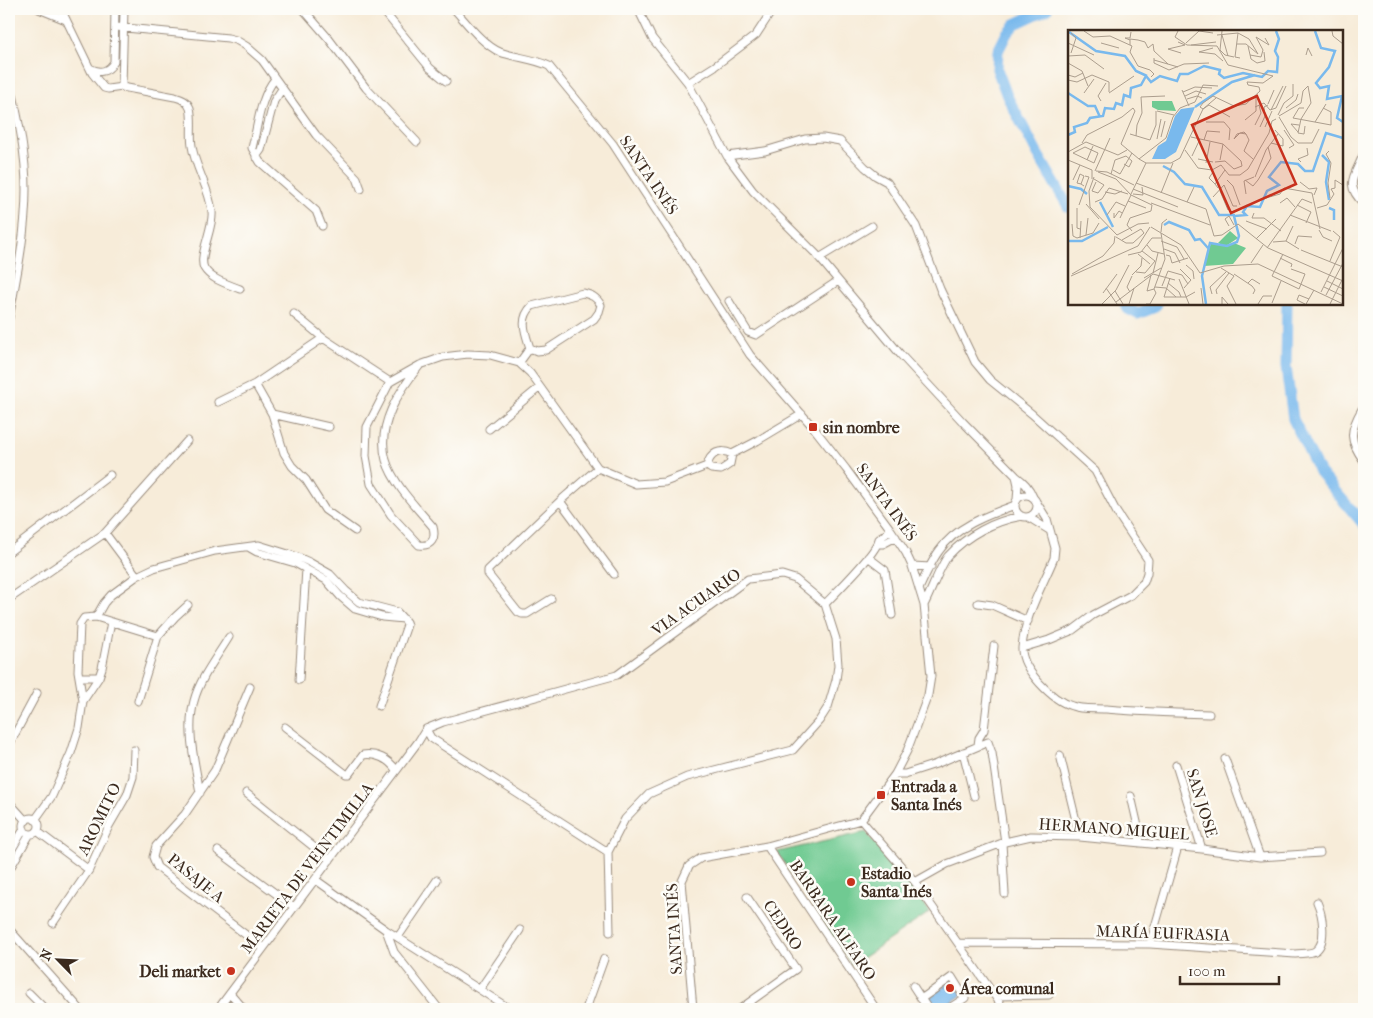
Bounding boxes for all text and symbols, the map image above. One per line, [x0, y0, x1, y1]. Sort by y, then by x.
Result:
inset map [1068, 30, 1343, 305]
street label: SANTA INÉS [616, 131, 683, 218]
place label: sin nombre [823, 418, 900, 437]
marker: sin nombre [807, 421, 819, 433]
street label: SANTA INÉS [852, 459, 922, 545]
street label: VIA ACUARIO [647, 564, 744, 640]
street label: SAN JOSE [1183, 766, 1221, 840]
place label: Entrada a Santa Inés [891, 777, 962, 814]
street label: MARIETA DE VEINTIMILLA [237, 779, 378, 957]
street label: AROMITO [73, 780, 125, 859]
marker: Entrada a Santa Inés [875, 789, 887, 801]
street label: HERMANO MIGUEL [1038, 814, 1190, 844]
street label: PASAJE A [164, 849, 229, 907]
street label: BARBARA ALFARO [786, 856, 880, 984]
place label: Estadio Santa Inés [861, 864, 932, 901]
marker: Estadio Santa Inés [845, 876, 857, 888]
street label: SANTA INÉS [661, 883, 686, 975]
street label: CEDRO [759, 896, 807, 954]
street label: MARÍA EUFRASIA [1096, 920, 1231, 945]
north arrow [32, 936, 82, 986]
text: N [37, 946, 57, 963]
scale bar [1180, 953, 1279, 985]
place label: Deli market [139, 962, 221, 981]
text: 100 m [1188, 962, 1226, 980]
marker: Deli market [225, 965, 237, 977]
place label: Área comunal [959, 978, 1055, 998]
marker: Área comunal [944, 982, 956, 994]

